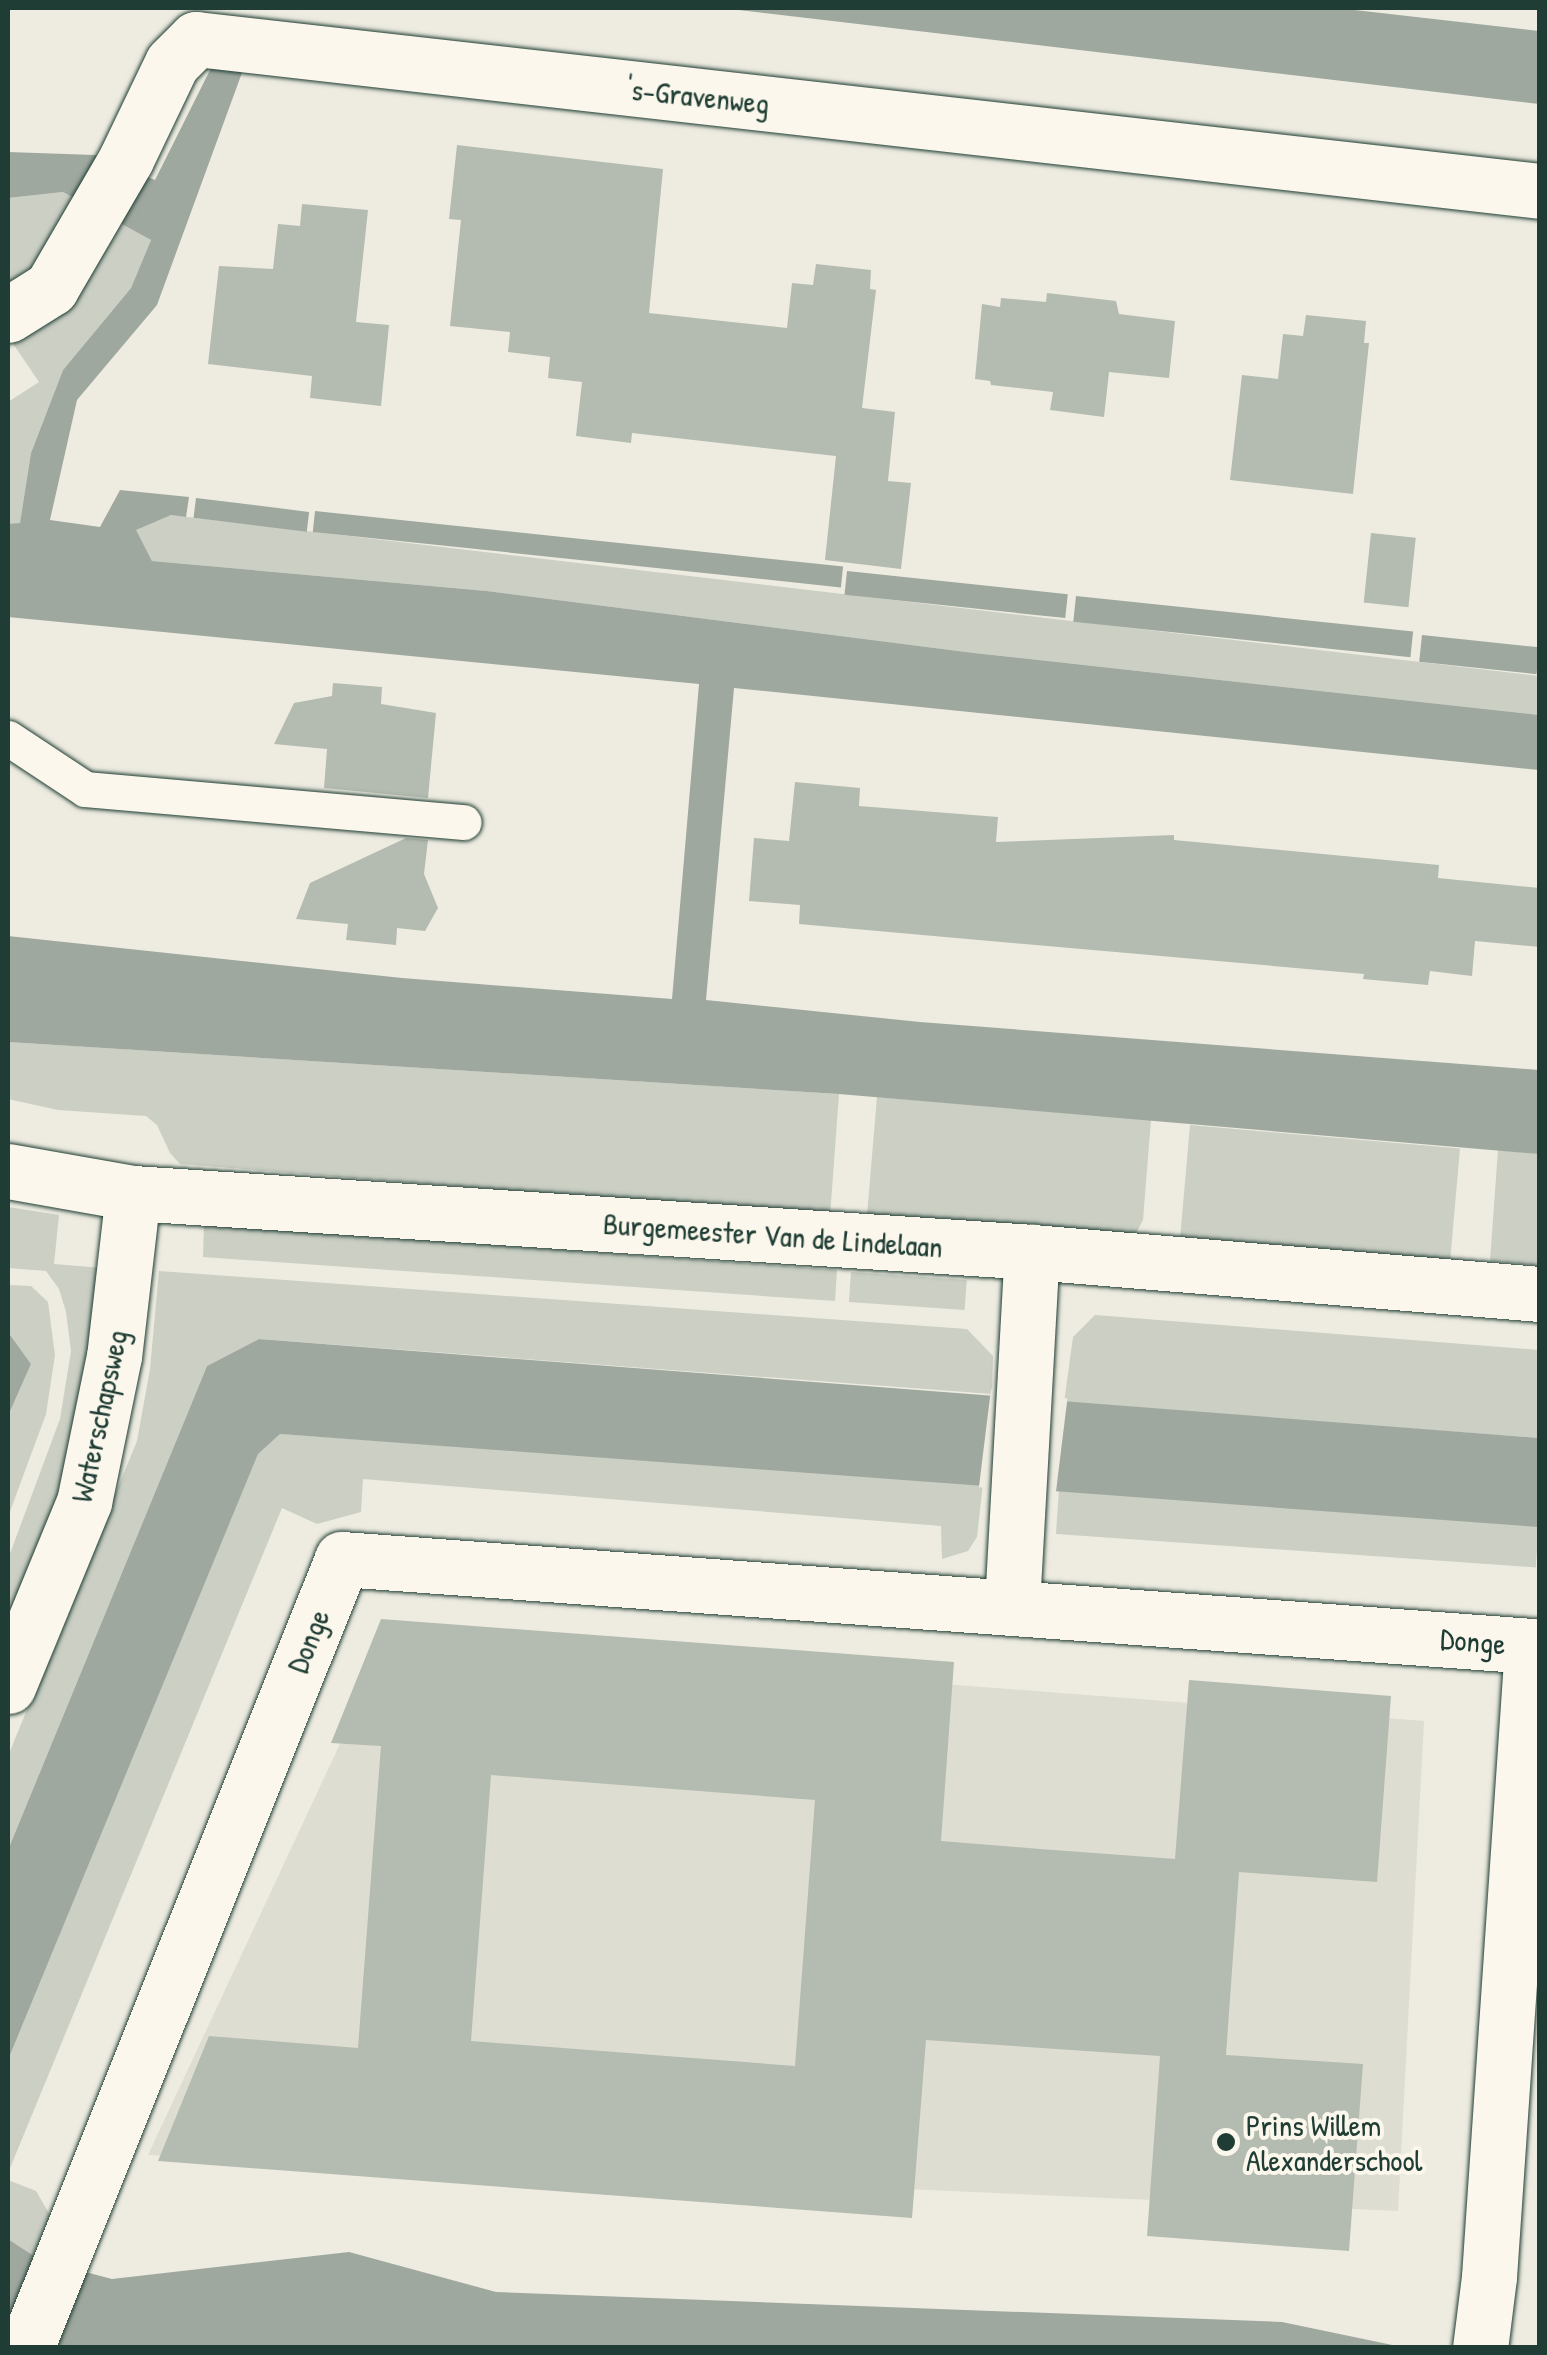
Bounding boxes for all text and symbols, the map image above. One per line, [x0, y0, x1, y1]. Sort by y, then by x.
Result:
street label: 's-Gravenweg [625, 71, 771, 121]
street label: Burgemeester Van de Lindelaan [602, 1205, 944, 1265]
street label: Waterschapsweg [63, 1327, 135, 1505]
street label: Donge [279, 1604, 337, 1678]
street label: Donge [1439, 1620, 1507, 1662]
place label: Prins Willem Alexanderschool [1246, 2107, 1422, 2178]
marker: Prins Willem Alexanderschool [1215, 2131, 1237, 2153]

